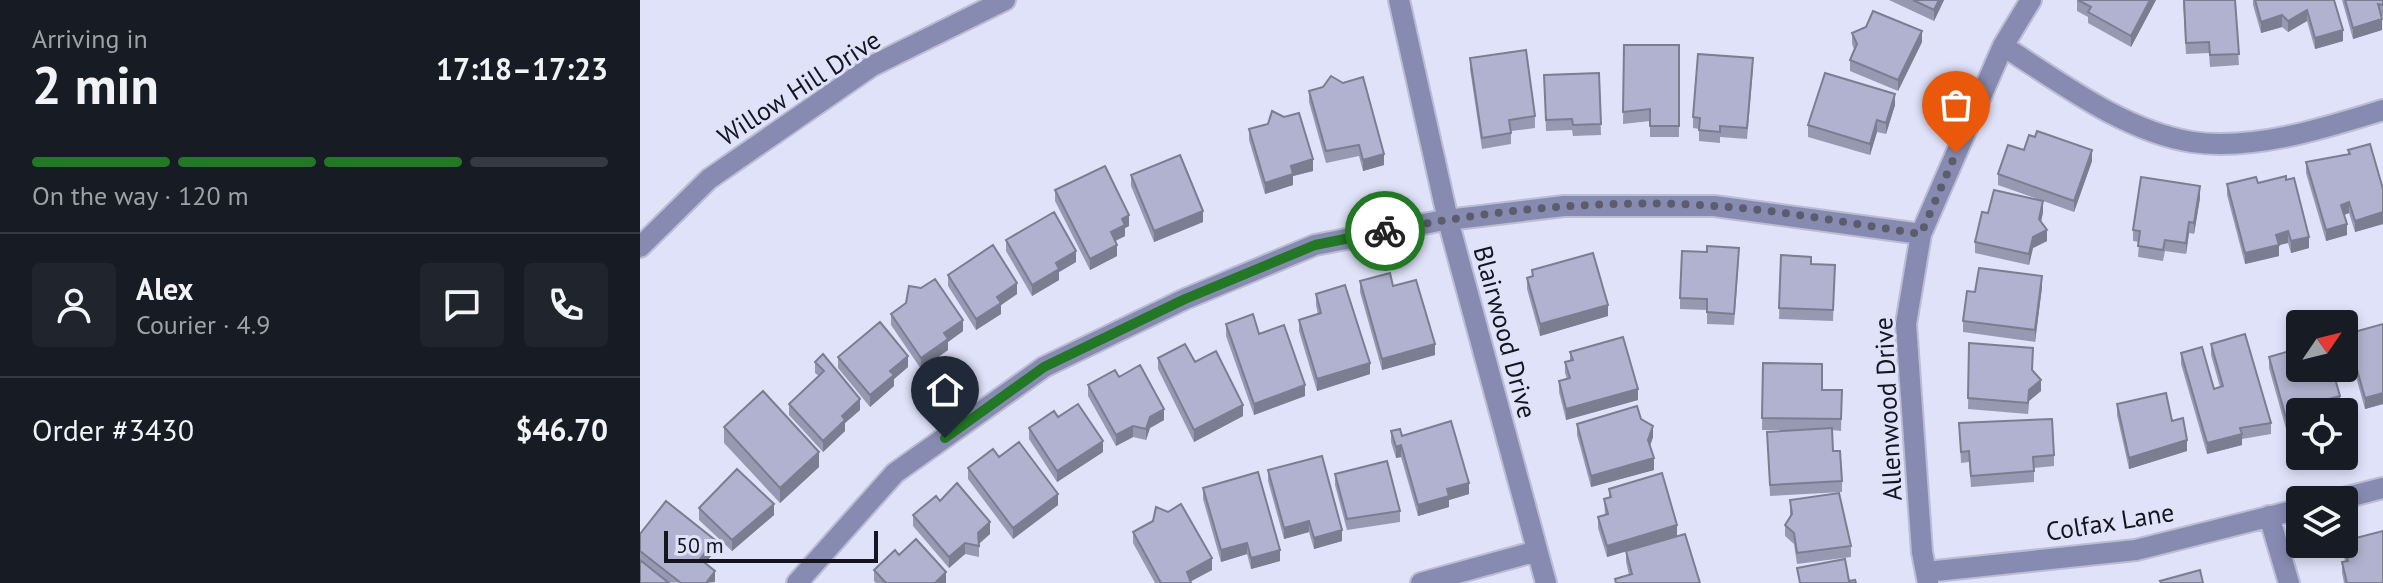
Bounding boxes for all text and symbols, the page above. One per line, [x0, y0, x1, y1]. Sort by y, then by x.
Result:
text: Arriving in [32, 22, 148, 55]
street label: Willow Hill Drive [711, 23, 886, 153]
text: 17:18–17:23 [436, 49, 608, 88]
text: 2 min [32, 51, 159, 118]
pin [1922, 71, 1990, 153]
icon: bag [1934, 83, 1978, 127]
text: On the way · 120 m [32, 179, 249, 212]
courier [1345, 191, 1425, 271]
icon: bike [1363, 209, 1407, 253]
street label: Blairwood Drive [1467, 242, 1544, 422]
button: person [32, 263, 116, 347]
button: chat [420, 263, 504, 347]
button: phone [524, 263, 608, 347]
text: Alex [136, 269, 193, 308]
text: Courier · 4.9 [136, 308, 270, 341]
north arrow [2286, 310, 2358, 382]
map controls [2286, 310, 2358, 558]
street label: Allenwood Drive [1866, 316, 1909, 502]
pin [911, 356, 979, 438]
icon: home [923, 368, 967, 412]
button: locate [2286, 398, 2358, 470]
text: Order #3430 [32, 410, 194, 449]
text: $46.70 [516, 410, 608, 449]
button: layers [2286, 486, 2358, 558]
street label: Colfax Lane [2043, 495, 2176, 548]
scale bar [664, 527, 878, 563]
text: 50 m [676, 531, 724, 559]

